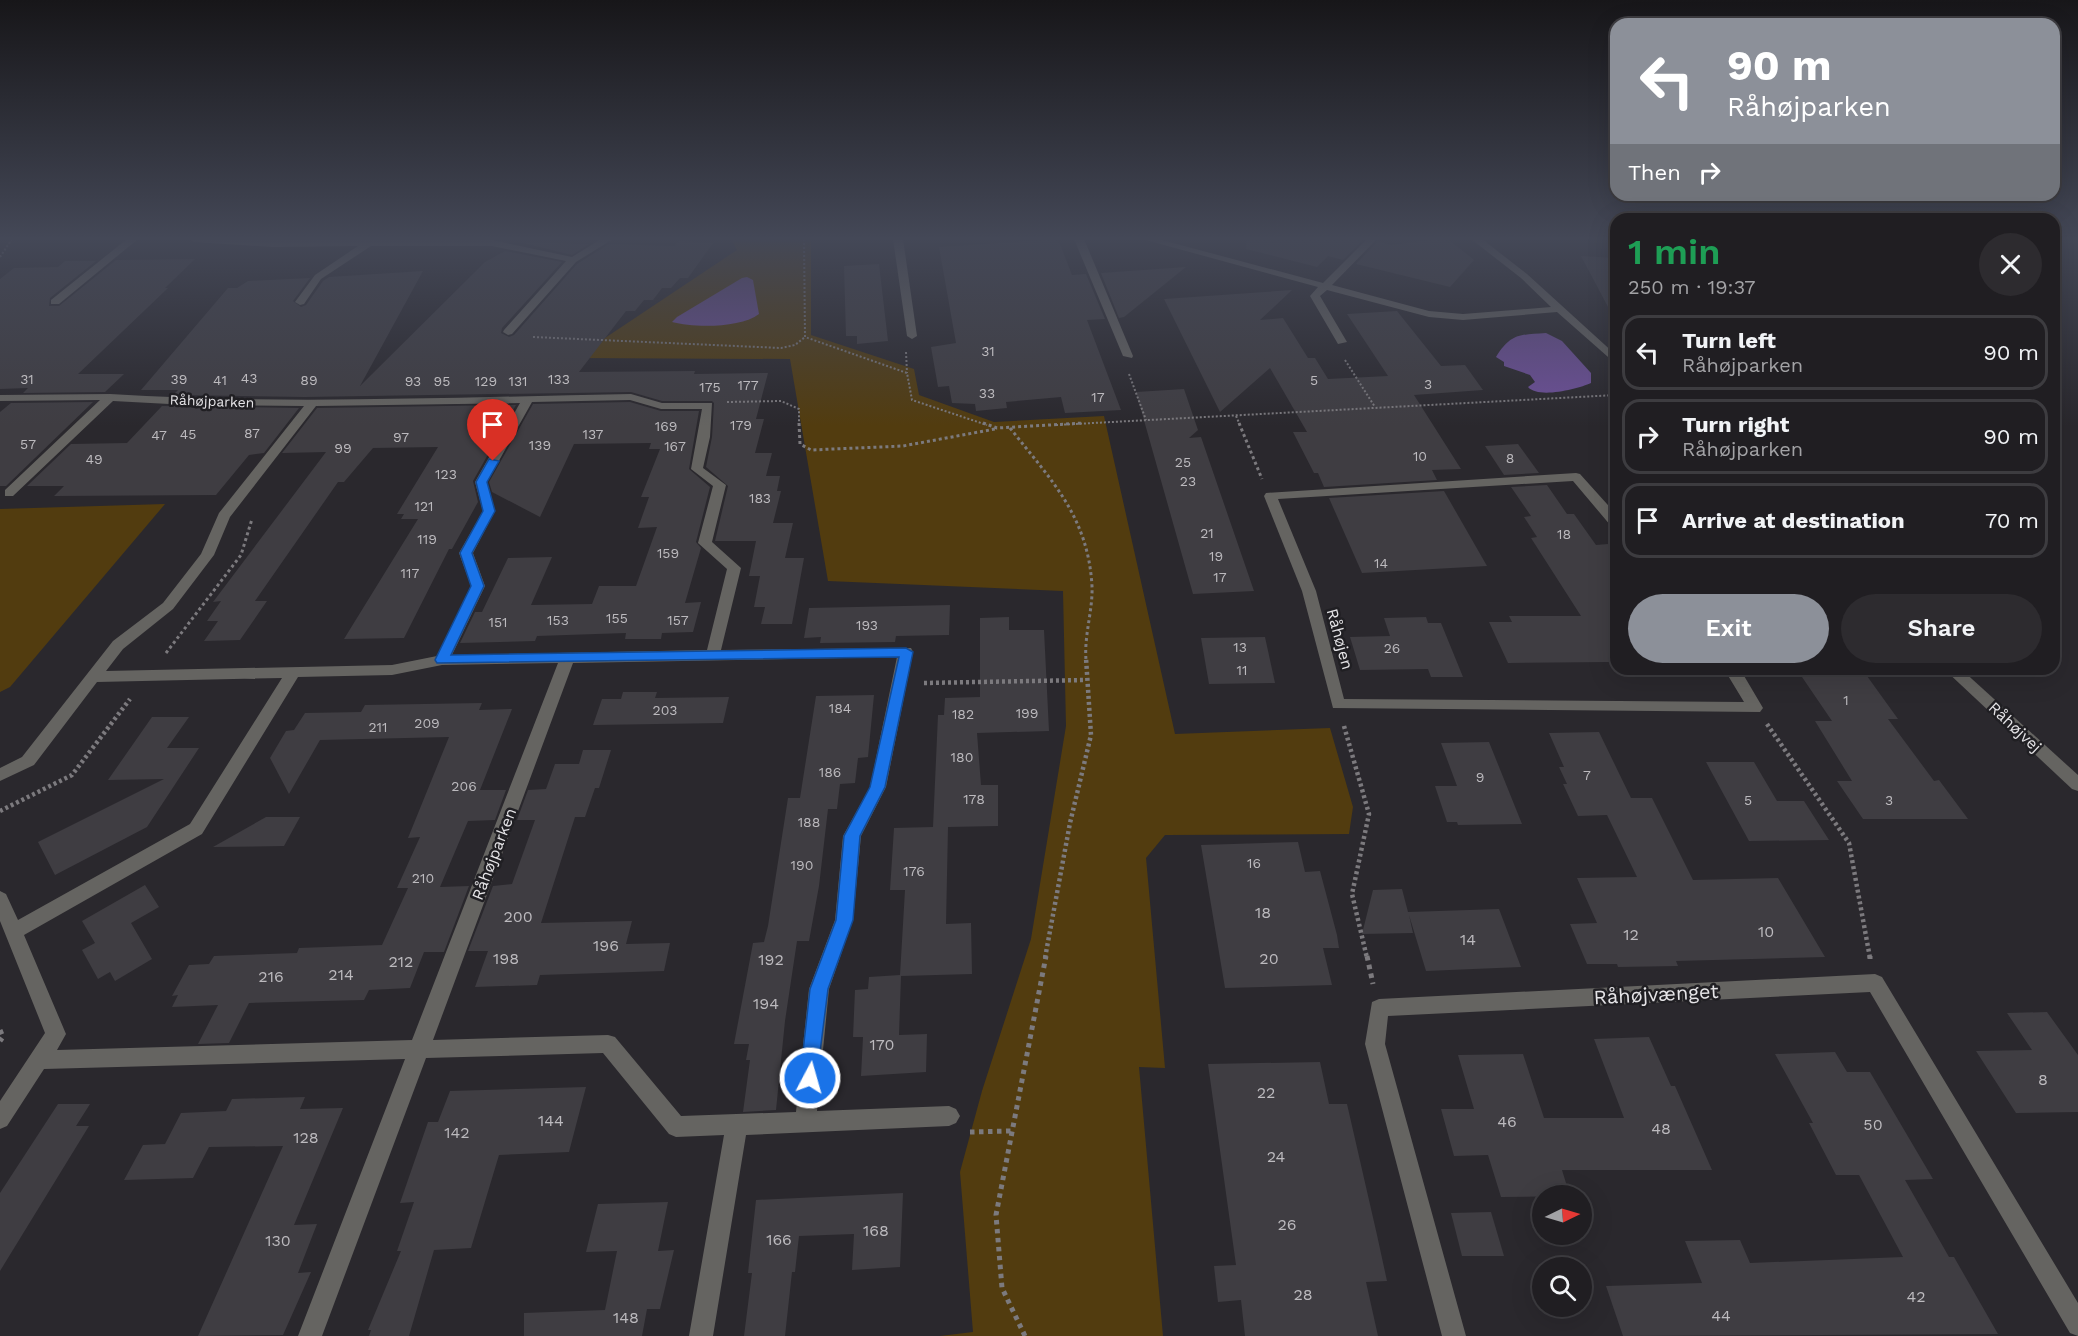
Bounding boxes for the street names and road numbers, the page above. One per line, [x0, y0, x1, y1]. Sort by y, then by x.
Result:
street label: Råhøjparken [169, 392, 255, 410]
street label: Råhøjen [1323, 606, 1357, 672]
street label: Råhøjvej [1985, 698, 2045, 756]
street label: Råhøjparken [468, 805, 520, 903]
street label: Råhøjvænget [1593, 979, 1720, 1009]

